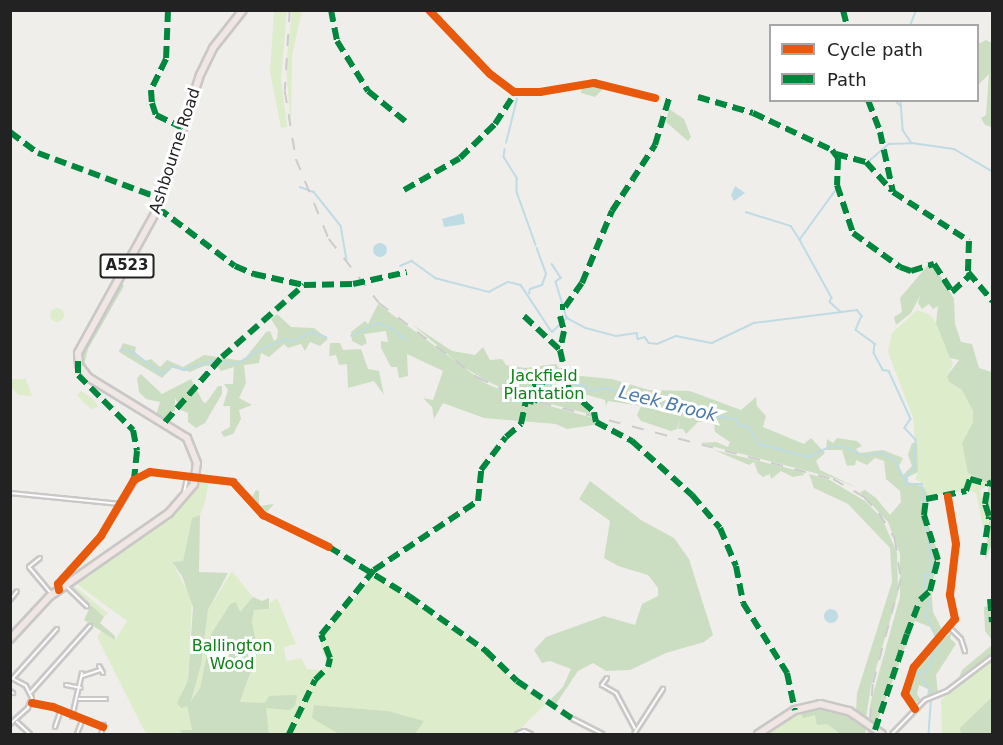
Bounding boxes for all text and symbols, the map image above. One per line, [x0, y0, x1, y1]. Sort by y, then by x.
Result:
legend [769, 24, 979, 102]
text: Cycle path [827, 39, 923, 60]
text: Path [827, 69, 867, 90]
street label: Ashbourne Road [146, 86, 204, 216]
road number: A523 [98, 254, 156, 278]
park label: Jackfield Plantation [504, 366, 584, 404]
water label: Leek Brook [617, 381, 719, 427]
park label: Ballington Wood [192, 636, 272, 674]

